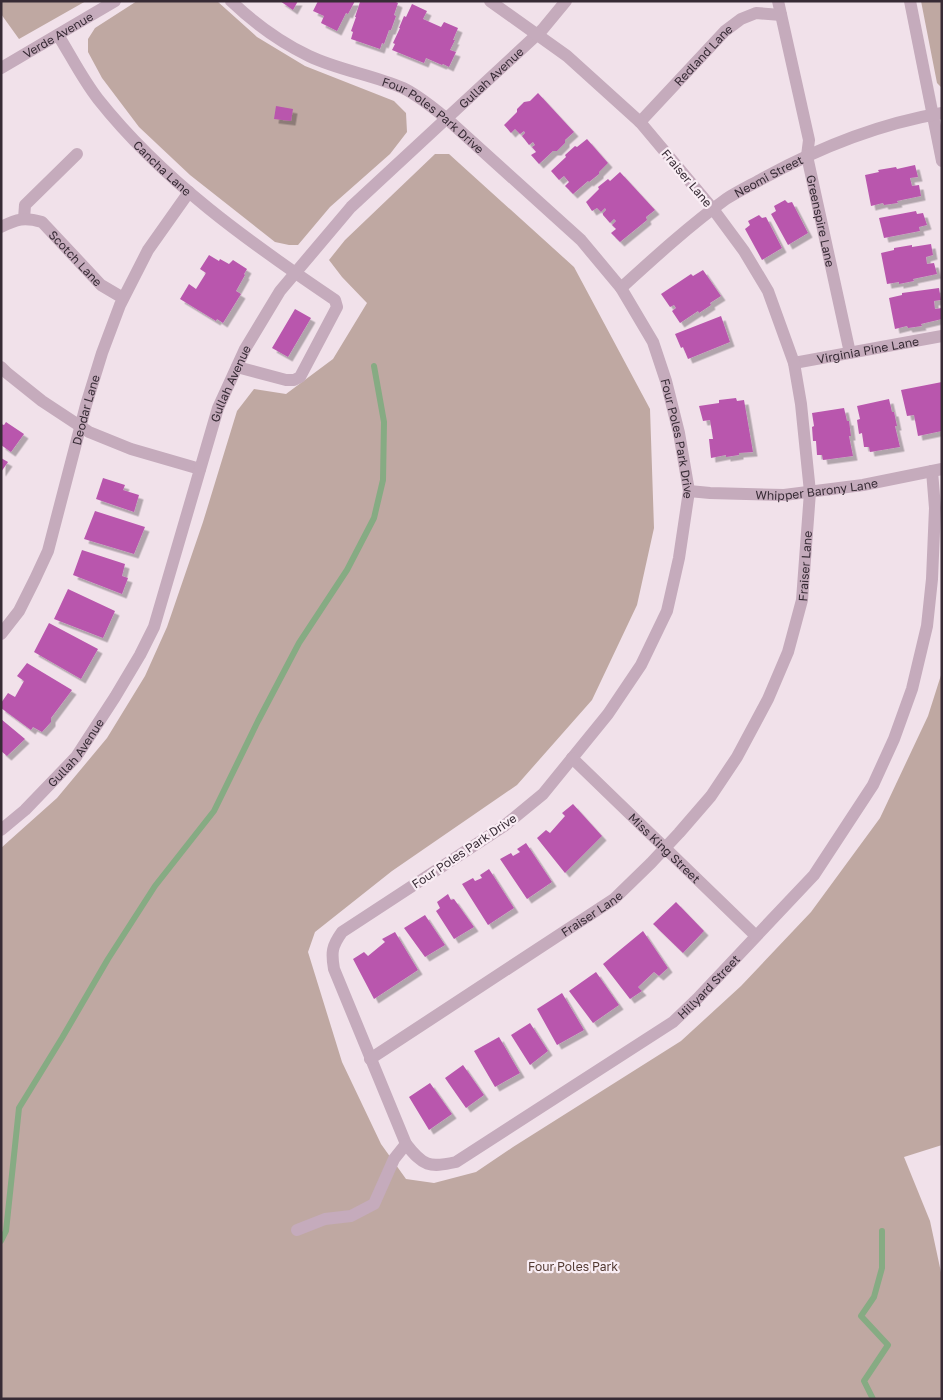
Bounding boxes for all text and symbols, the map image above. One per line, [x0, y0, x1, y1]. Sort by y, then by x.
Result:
street label: Verde Avenue [20, 8, 96, 61]
street label: Redland Lane [670, 21, 735, 89]
street label: Gullah Avenue [455, 44, 526, 111]
street label: Four Poles Park Drive [380, 73, 487, 156]
street label: Cancha Lane [130, 137, 195, 199]
street label: Fraiser Lane [659, 146, 716, 210]
street label: Neomi Street [731, 152, 805, 200]
street label: Greenspire Lane [804, 173, 839, 268]
street label: Scotch Lane [46, 227, 106, 289]
street label: Virginia Pine Lane [816, 333, 920, 366]
street label: Gullah Avenue [207, 342, 253, 424]
street label: Deodar Lane [68, 373, 102, 447]
street label: Four Poles Park Drive [658, 377, 697, 500]
street label: Whipper Barony Lane [755, 475, 879, 503]
street label: Fraiser Lane [794, 530, 815, 602]
street label: Gullah Avenue [44, 715, 107, 790]
street label: Four Poles Park Drive [409, 810, 519, 892]
street label: Miss King Street [626, 810, 704, 886]
street label: Fraiser Lane [558, 888, 625, 939]
street label: Hillyard Street [674, 951, 743, 1022]
park label: Four Poles Park [528, 1259, 618, 1274]

